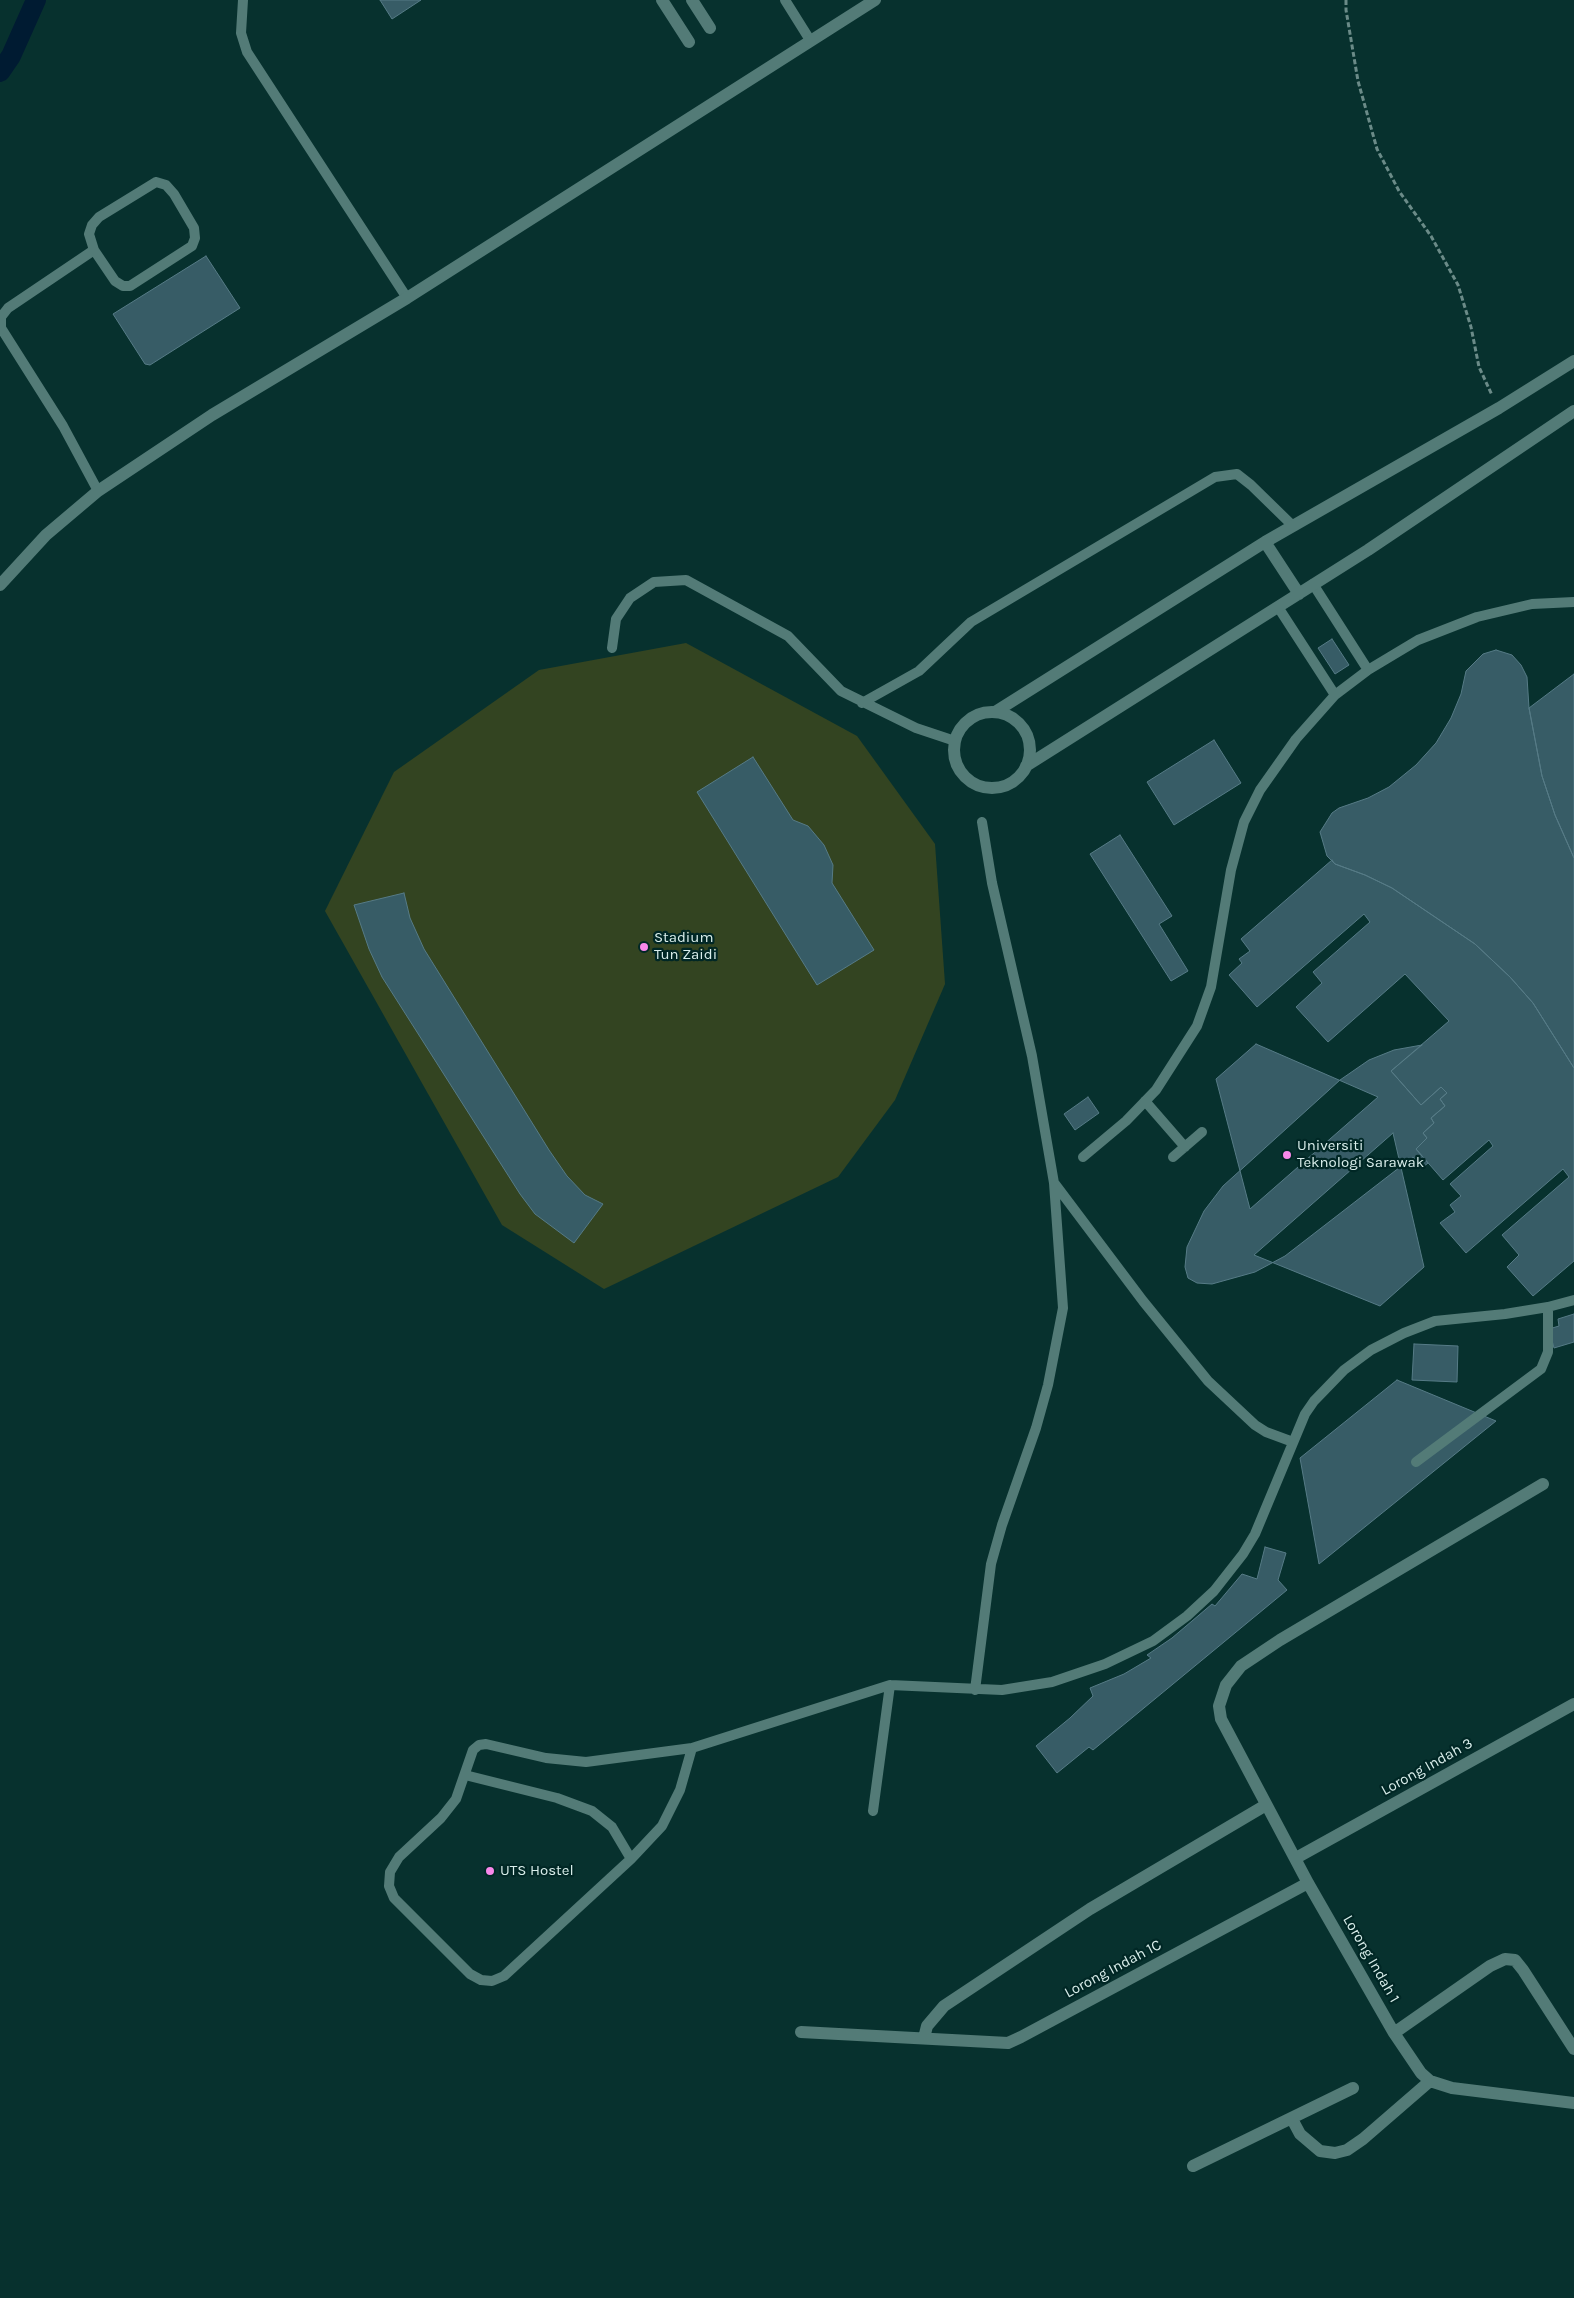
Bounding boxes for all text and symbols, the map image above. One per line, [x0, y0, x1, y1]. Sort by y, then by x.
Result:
place label: Stadium Tun Zaidi [654, 929, 717, 964]
marker: Stadium Tun Zaidi [638, 941, 650, 953]
place label: Universiti Teknologi Sarawak [1297, 1137, 1424, 1172]
marker: Universiti Teknologi Sarawak [1281, 1149, 1293, 1161]
street label: Lorong Indah 3 [1378, 1734, 1476, 1800]
place label: UTS Hostel [500, 1862, 574, 1880]
marker: UTS Hostel [484, 1865, 496, 1877]
street label: Lorong Indah 1 [1339, 1912, 1403, 2006]
street label: Lorong Indah 1C [1062, 1936, 1164, 2002]

